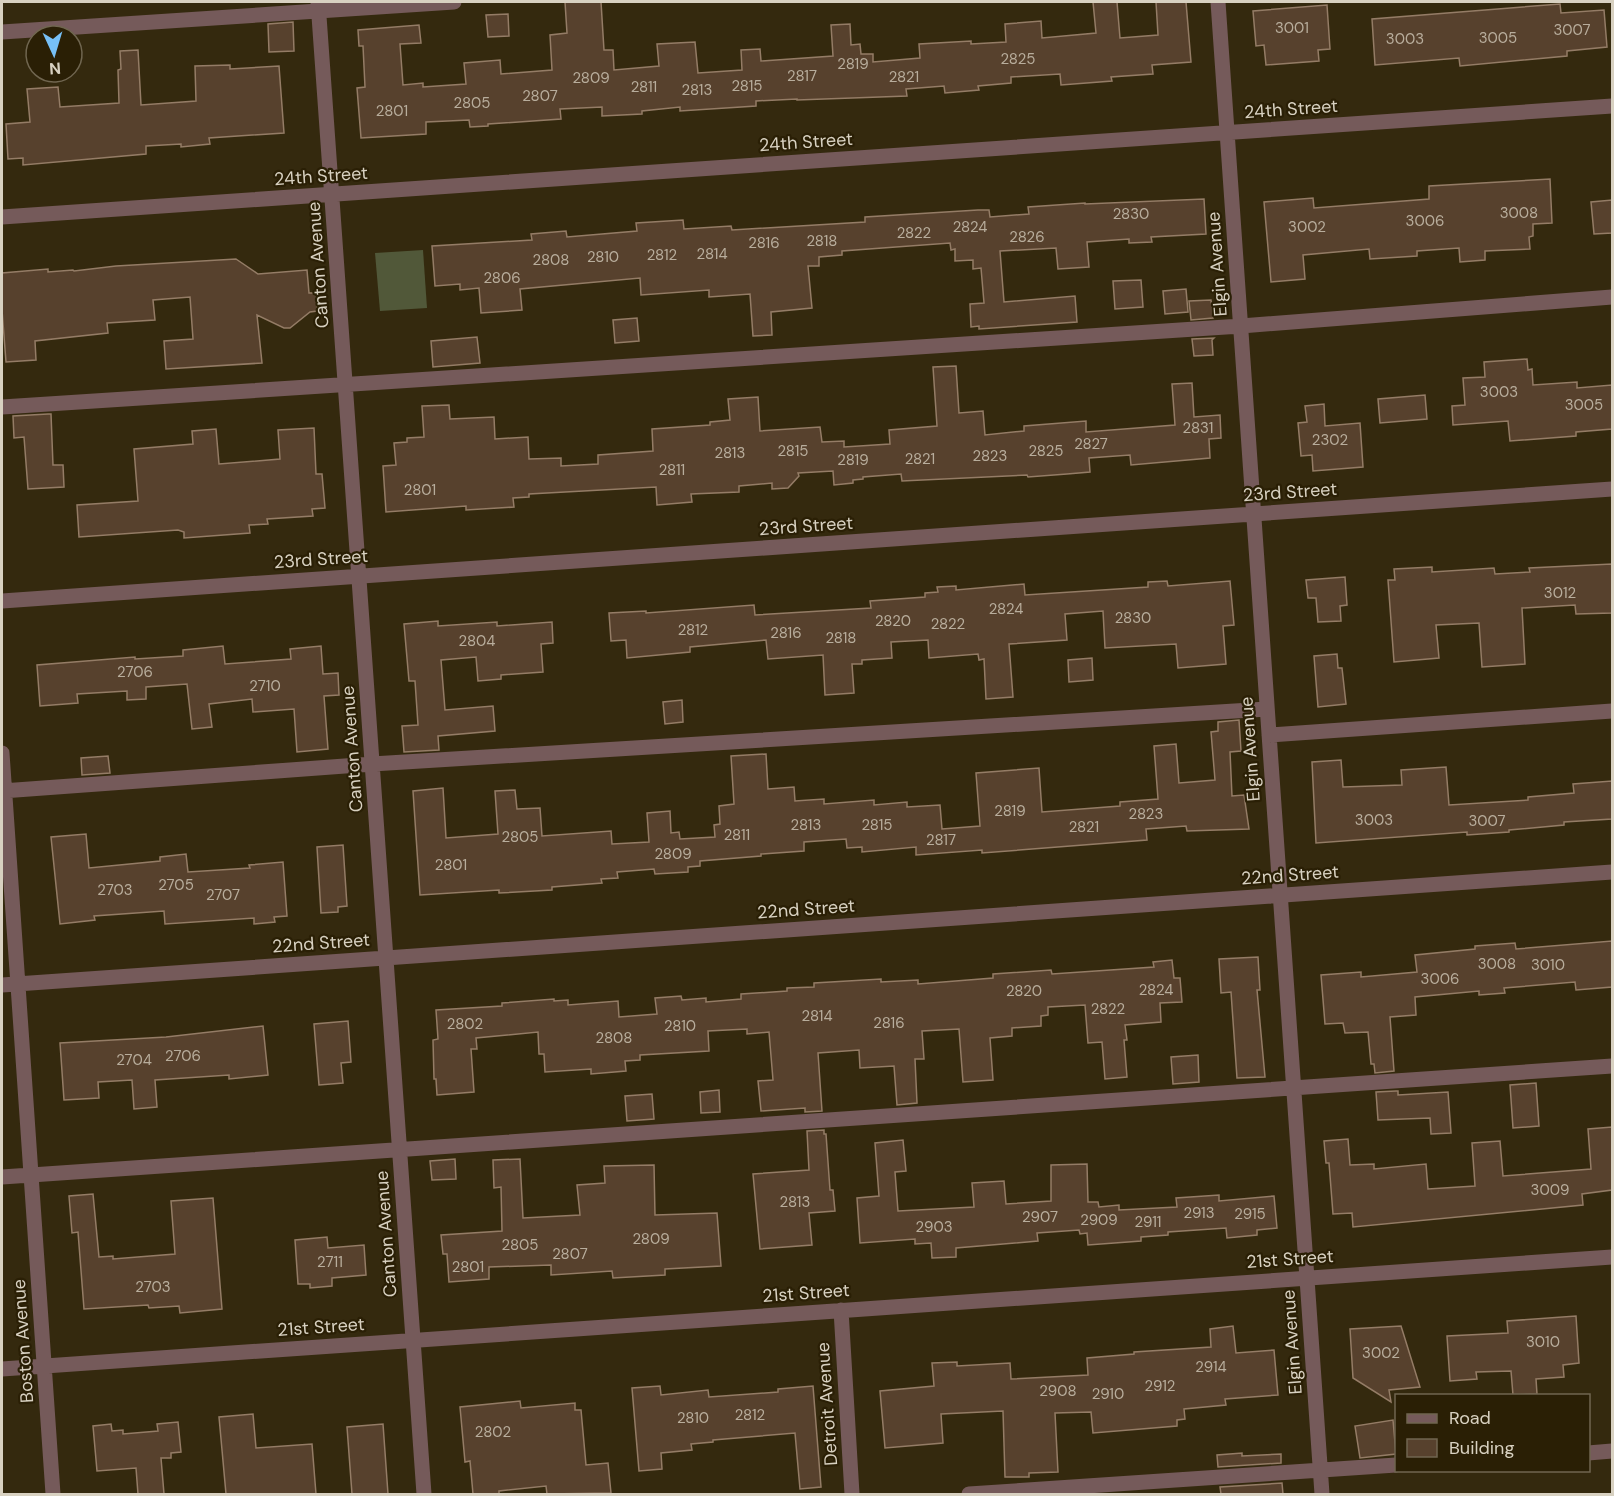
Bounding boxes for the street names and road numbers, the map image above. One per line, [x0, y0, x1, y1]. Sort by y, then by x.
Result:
street label: 24th Street [1243, 94, 1339, 124]
street label: 24th Street [758, 127, 854, 157]
street label: 24th Street [273, 161, 369, 191]
street label: Canton Avenue [302, 201, 334, 329]
street label: Elgin Avenue [1201, 211, 1233, 317]
street label: 23rd Street [1242, 477, 1338, 507]
street label: 23rd Street [758, 511, 854, 541]
street label: 23rd Street [273, 544, 369, 574]
street label: Canton Avenue [336, 685, 368, 813]
street label: Elgin Avenue [1234, 696, 1266, 802]
street label: 22nd Street [1240, 860, 1340, 890]
street label: 22nd Street [756, 894, 856, 924]
street label: 22nd Street [271, 928, 371, 958]
street label: Canton Avenue [370, 1170, 402, 1298]
street label: 21st Street [1246, 1244, 1334, 1274]
street label: Boston Avenue [7, 1278, 39, 1404]
street label: 21st Street [762, 1278, 850, 1308]
street label: Elgin Avenue [1276, 1289, 1308, 1395]
street label: 21st Street [277, 1312, 365, 1342]
street label: Detroit Avenue [811, 1341, 843, 1467]

